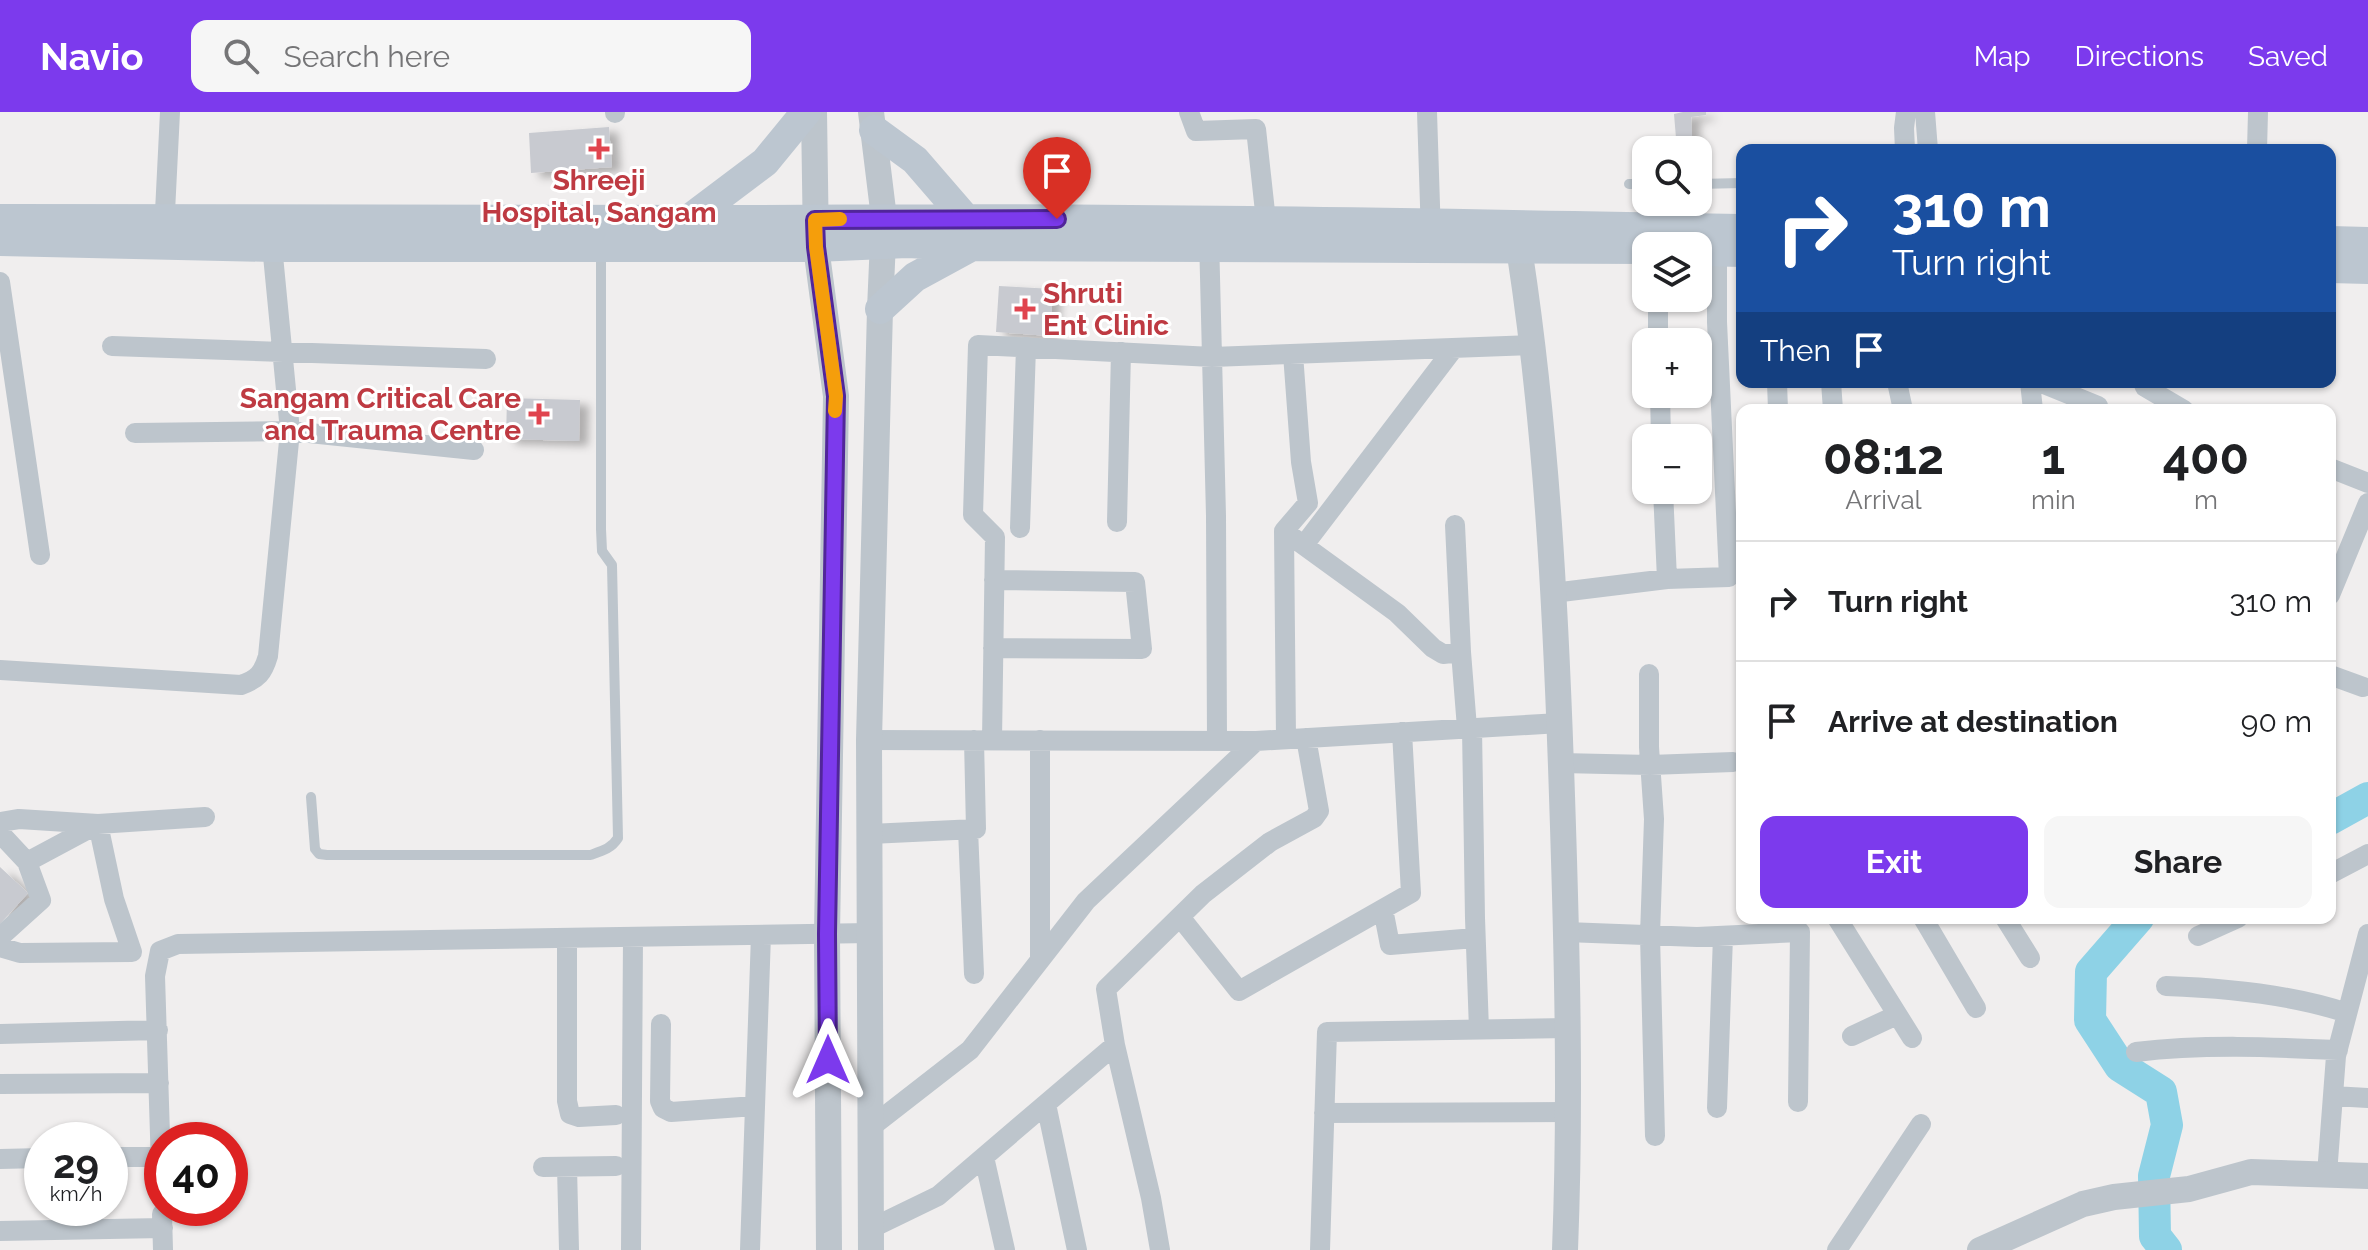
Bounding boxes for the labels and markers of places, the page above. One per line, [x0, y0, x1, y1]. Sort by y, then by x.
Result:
pin [1023, 137, 1091, 219]
marker: Shreeji Hospital, Sangam [588, 138, 610, 160]
place label: Shreeji Hospital, Sangam [481, 164, 717, 229]
place label: Shruti Ent Clinic [1043, 277, 1169, 342]
marker: Shruti Ent Clinic [1014, 298, 1036, 320]
place label: Sangam Critical Care and Trauma Centre [240, 382, 521, 447]
marker: Sangam Critical Care and Trauma Centre [528, 403, 550, 425]

